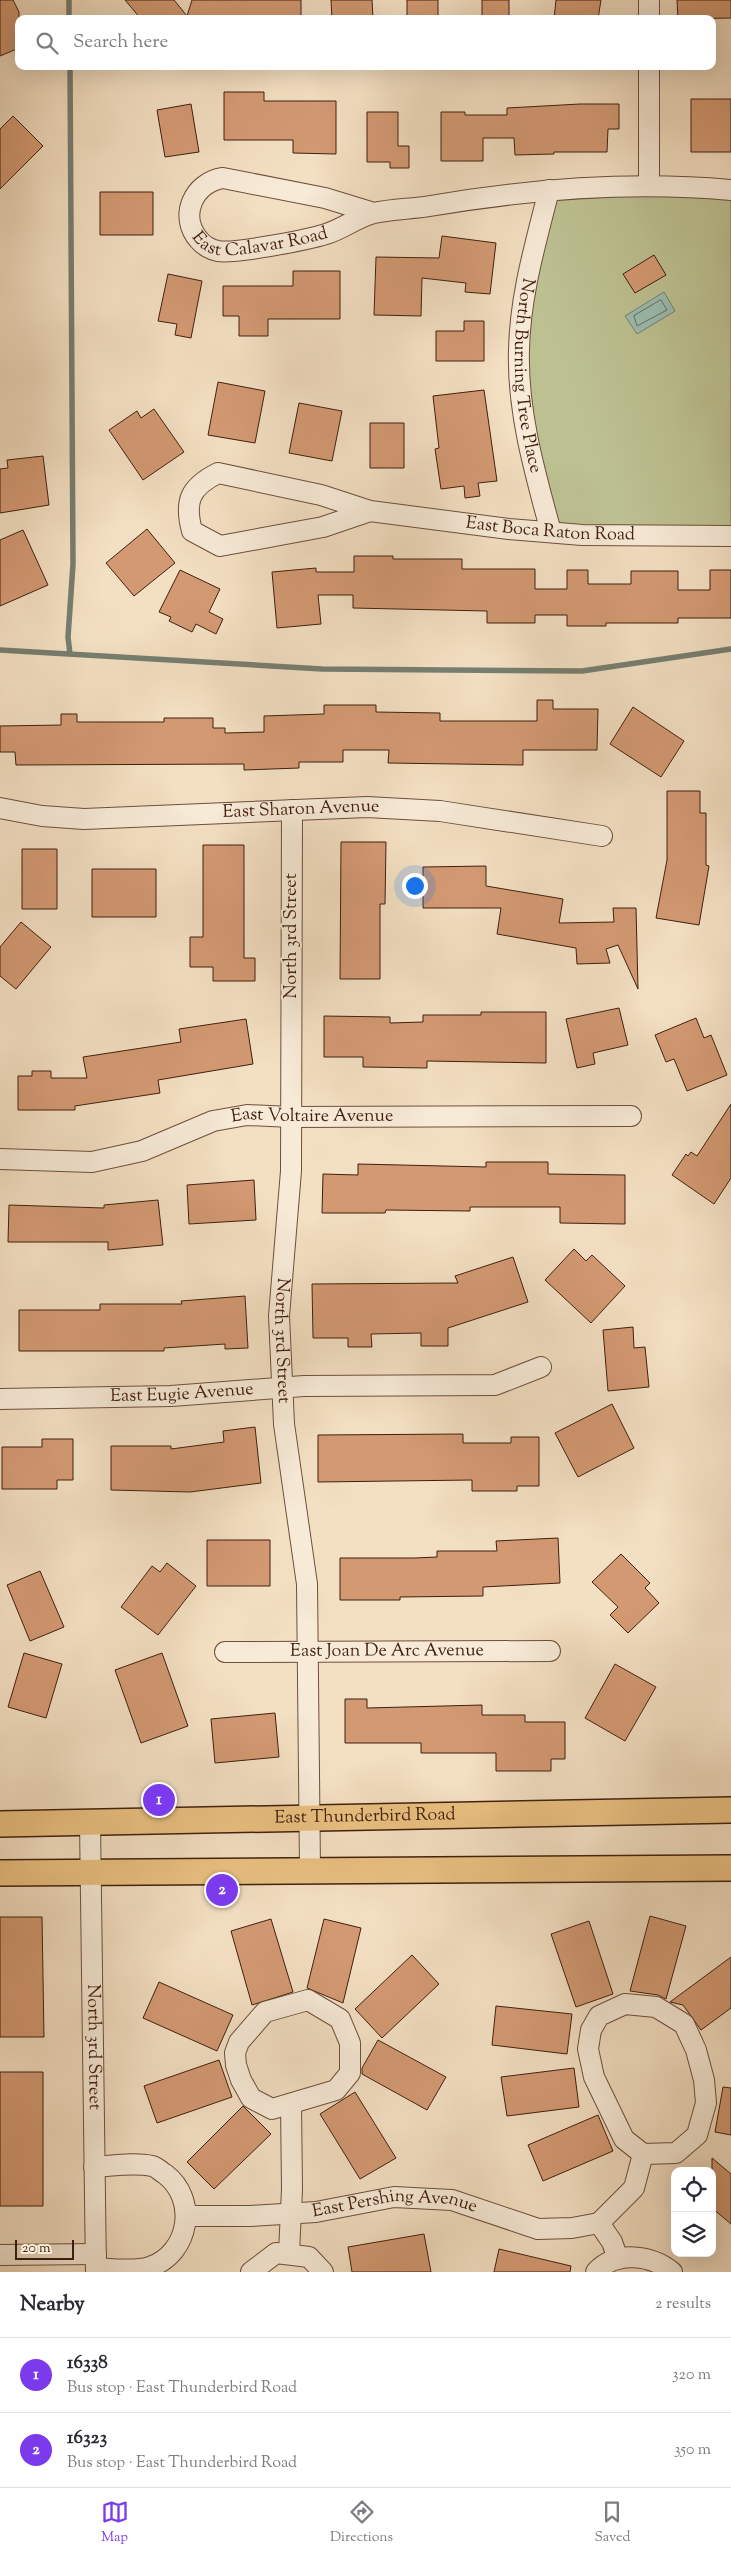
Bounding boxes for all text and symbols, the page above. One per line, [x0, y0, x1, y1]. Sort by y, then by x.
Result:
search box [15, 15, 716, 70]
icon: search [33, 29, 61, 57]
text: Search here [73, 29, 168, 56]
street label: East Calavar Road [193, 215, 335, 241]
text: East Calavar Road [184, 221, 331, 265]
street label: North Burning Tree Place [506, 276, 548, 476]
street label: East Boca Raton Road [464, 511, 635, 548]
street label: East Sharon Avenue [222, 794, 380, 826]
street label: North 3rd Street [279, 873, 305, 999]
your location [402, 873, 428, 899]
street label: East Voltaire Avenue [229, 1102, 393, 1131]
street label: North 3rd Street [266, 1277, 296, 1404]
street label: East Eugie Avenue [110, 1377, 255, 1410]
street label: East Joan De Arc Avenue [290, 1638, 484, 1665]
pin: 1 [143, 1781, 175, 1819]
street label: East Thunderbird Road [274, 1802, 456, 1832]
pin: 2 [206, 1871, 238, 1909]
street label: North 3rd Street [79, 1984, 107, 2110]
map controls [671, 2167, 716, 2257]
button: locate [671, 2167, 716, 2212]
street label: East Pershing Avenue [310, 2184, 481, 2225]
button: layers [671, 2212, 716, 2257]
scale bar [15, 2237, 74, 2260]
text: 20 m [22, 2239, 51, 2259]
text: Nearby [20, 2290, 85, 2320]
text: 2 results [655, 2293, 711, 2316]
text: 16338 [67, 2350, 108, 2377]
text: 1 [33, 2364, 39, 2387]
text: 320 m [672, 2364, 711, 2387]
text: Bus stop · East Thunderbird Road [67, 2377, 297, 2400]
text: 16323 [67, 2425, 107, 2452]
text: 2 [32, 2439, 40, 2462]
text: 350 m [674, 2439, 711, 2462]
text: Bus stop · East Thunderbird Road [67, 2452, 297, 2475]
tab: Map [101, 2498, 129, 2548]
tab: Directions [330, 2498, 393, 2548]
tab: Saved [594, 2498, 630, 2548]

